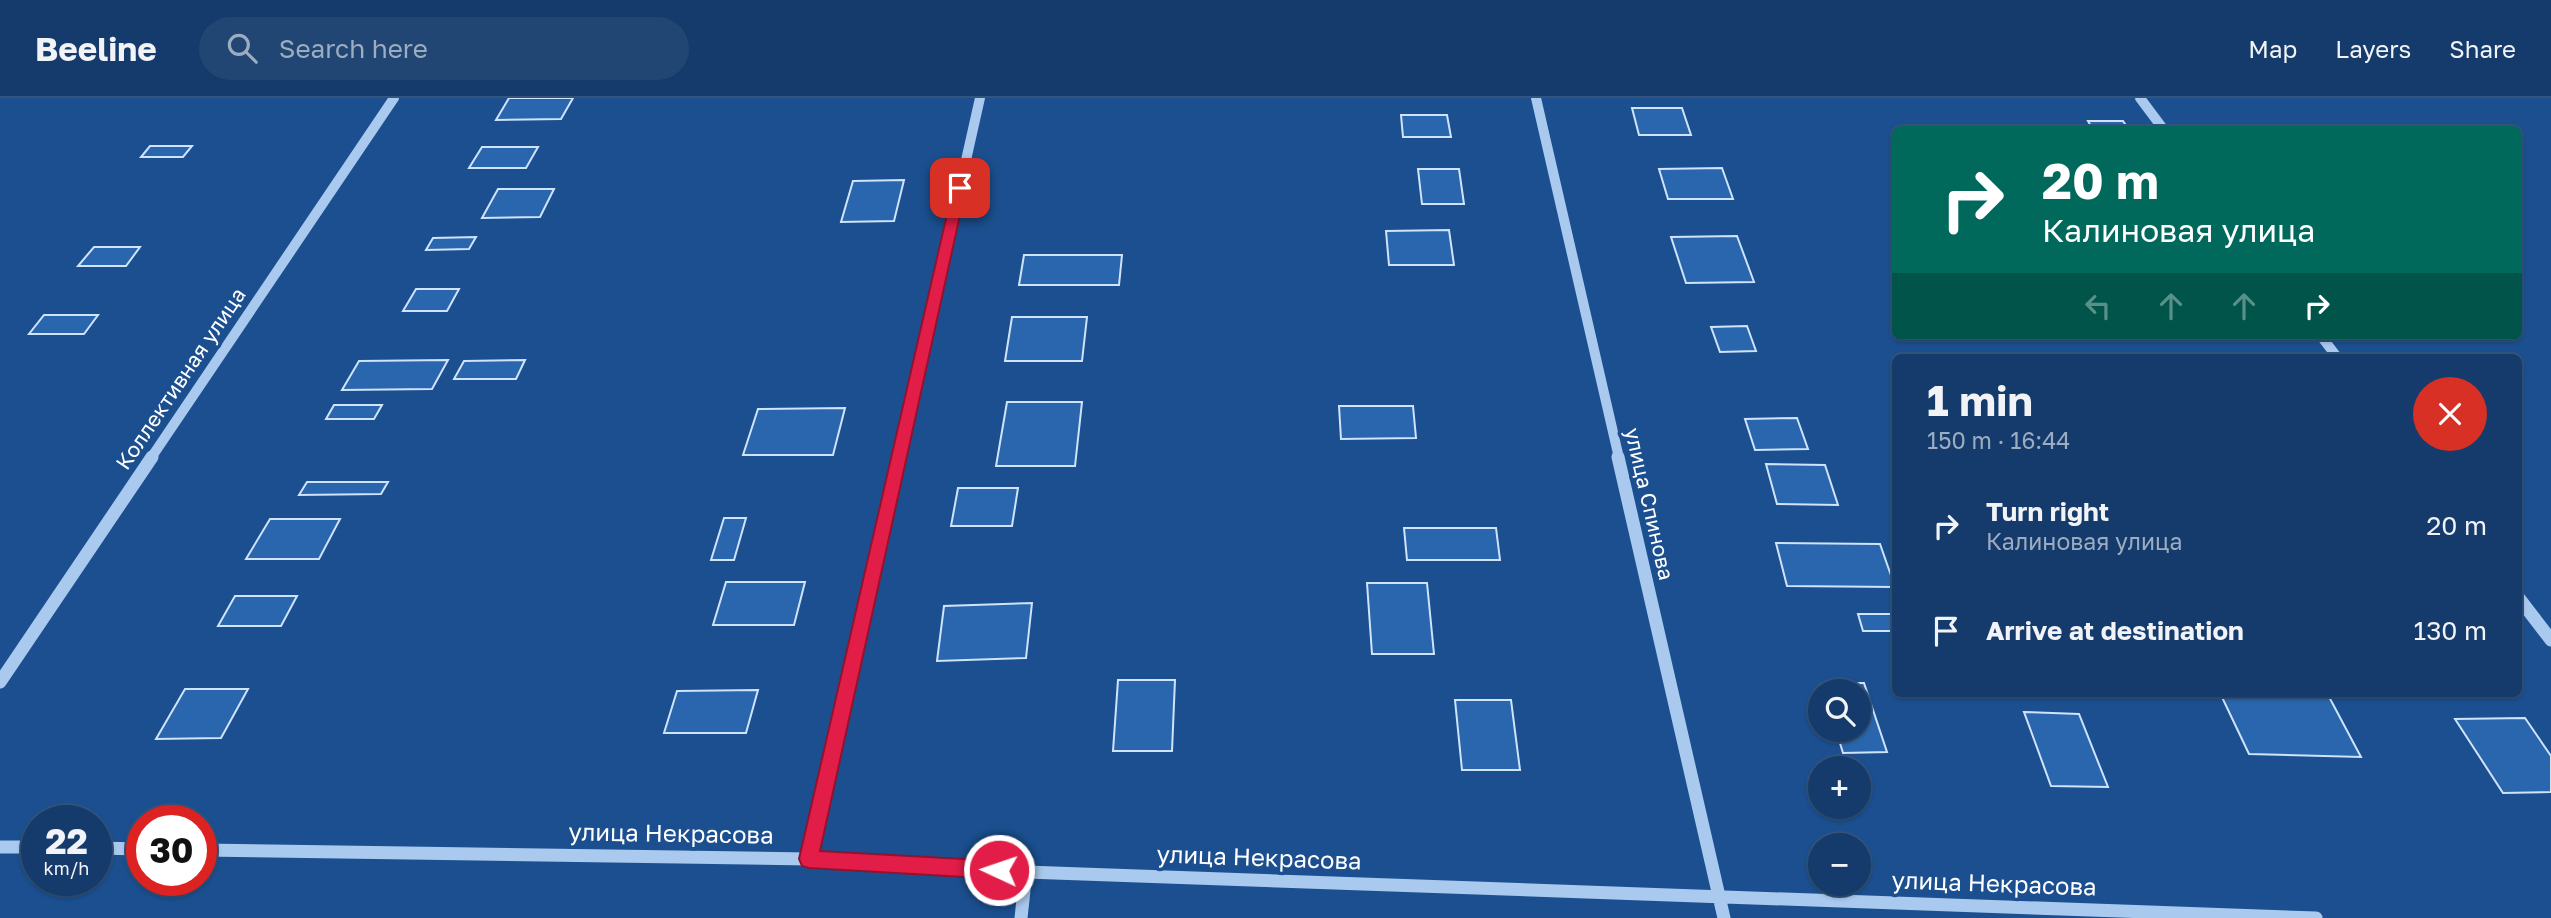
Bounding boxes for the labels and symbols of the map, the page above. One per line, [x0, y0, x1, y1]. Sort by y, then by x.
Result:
pin [930, 158, 990, 218]
street label: Коллективная улица [110, 283, 251, 474]
street label: улица Спинова [1620, 425, 1680, 583]
speed limit sign: 30 [126, 805, 217, 896]
street label: улица Некрасова [568, 816, 774, 849]
position arrow [962, 833, 1036, 907]
street label: улица Некрасова [1156, 838, 1362, 875]
street label: улица Некрасова [1891, 864, 2097, 901]

